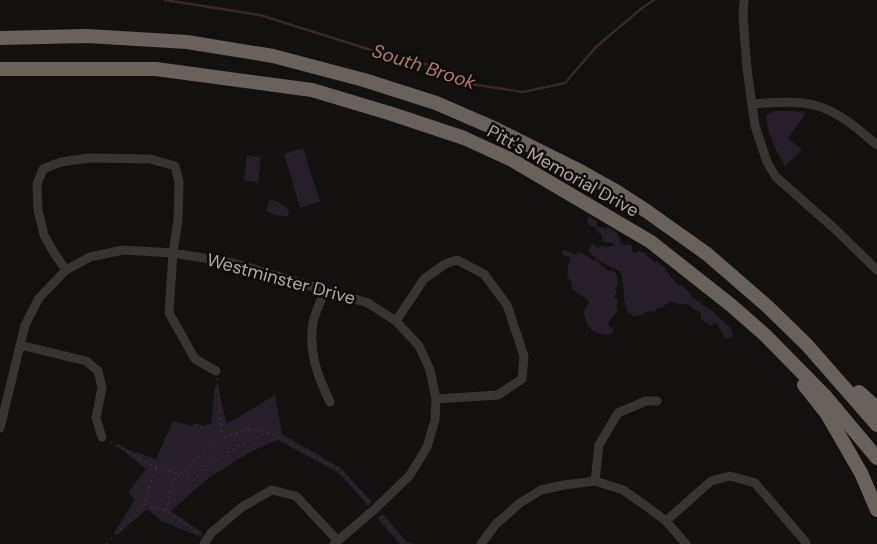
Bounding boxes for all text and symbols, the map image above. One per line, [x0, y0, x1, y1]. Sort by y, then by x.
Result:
water label: South Brook [369, 38, 479, 95]
street label: Pitt's Memorial Drive [483, 119, 643, 223]
street label: Westminster Drive [204, 248, 358, 310]

